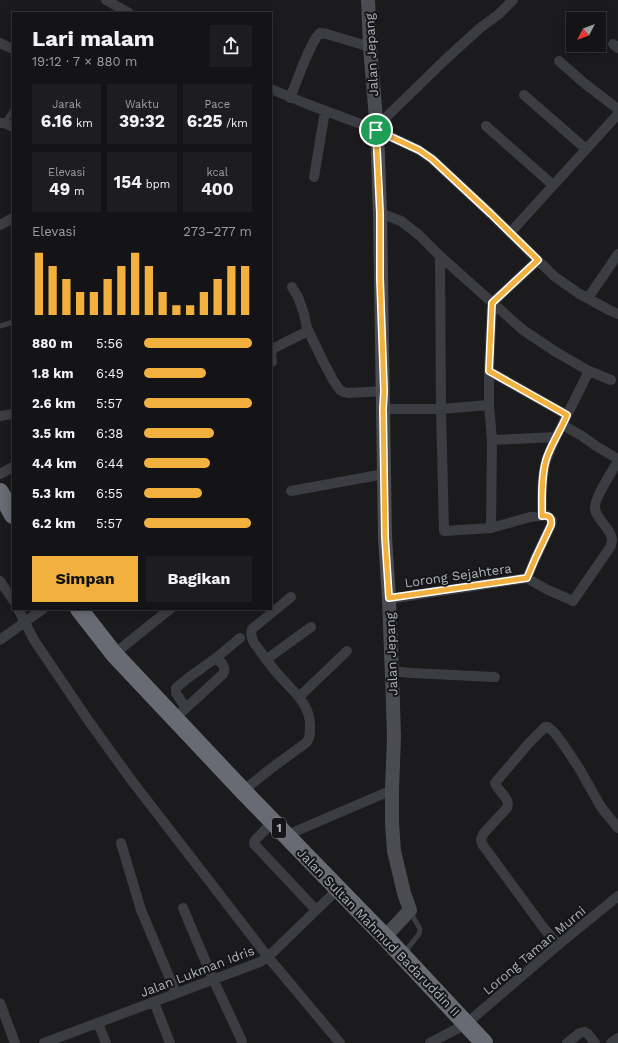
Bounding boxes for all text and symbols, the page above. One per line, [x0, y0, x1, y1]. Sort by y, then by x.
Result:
north arrow [566, 12, 606, 52]
map controls [566, 12, 606, 52]
street label: Jalan Jepang [362, 13, 381, 97]
button: share [210, 25, 252, 67]
text: Lari malam [32, 26, 154, 51]
text: 19:12 · 7 × 880 m [32, 54, 137, 69]
text: Jarak [52, 98, 81, 111]
text: Waktu [125, 98, 159, 111]
text: Pace [205, 98, 230, 111]
text: 6.16 [41, 111, 72, 131]
text: 39:32 [119, 111, 165, 131]
text: 6:25 [187, 111, 223, 131]
pin [359, 113, 393, 147]
text: km [72, 117, 93, 130]
text: /km [223, 117, 248, 130]
icon: arrive [365, 119, 387, 141]
text: Elevasi [48, 166, 85, 179]
text: kcal [206, 166, 228, 179]
text: 154 [114, 172, 142, 192]
text: bpm [142, 178, 170, 191]
text: 49 [49, 179, 70, 199]
text: 400 [201, 179, 234, 199]
text: m [70, 185, 85, 198]
text: Elevasi [32, 224, 76, 239]
text: 273–277 m [183, 224, 252, 239]
text: 880 m [32, 336, 73, 351]
text: 5:56 [96, 336, 123, 351]
text: 1.8 km [32, 366, 74, 381]
text: 6:49 [96, 366, 124, 381]
text: 2.6 km [32, 396, 76, 411]
text: 5:57 [96, 396, 122, 411]
text: 3.5 km [32, 426, 75, 441]
text: 6:38 [96, 426, 123, 441]
text: 4.4 km [32, 456, 77, 471]
text: 6:44 [96, 456, 124, 471]
text: 5.3 km [32, 486, 75, 501]
text: 6:55 [96, 486, 123, 501]
text: 6.2 km [32, 516, 76, 531]
text: 5:57 [96, 516, 122, 531]
button: Simpan [32, 556, 138, 602]
button: Bagikan [146, 556, 252, 602]
street label: Lorong Sejahtera [404, 560, 513, 590]
street label: Jalan Jepang [383, 612, 400, 696]
road number: 1 [272, 818, 286, 838]
street label: Jalan Sultan Mahmud Badaruddin II [294, 845, 463, 1019]
street label: Lorong Taman Murni [480, 903, 589, 998]
street label: Jalan Lukman Idris [138, 943, 257, 1000]

